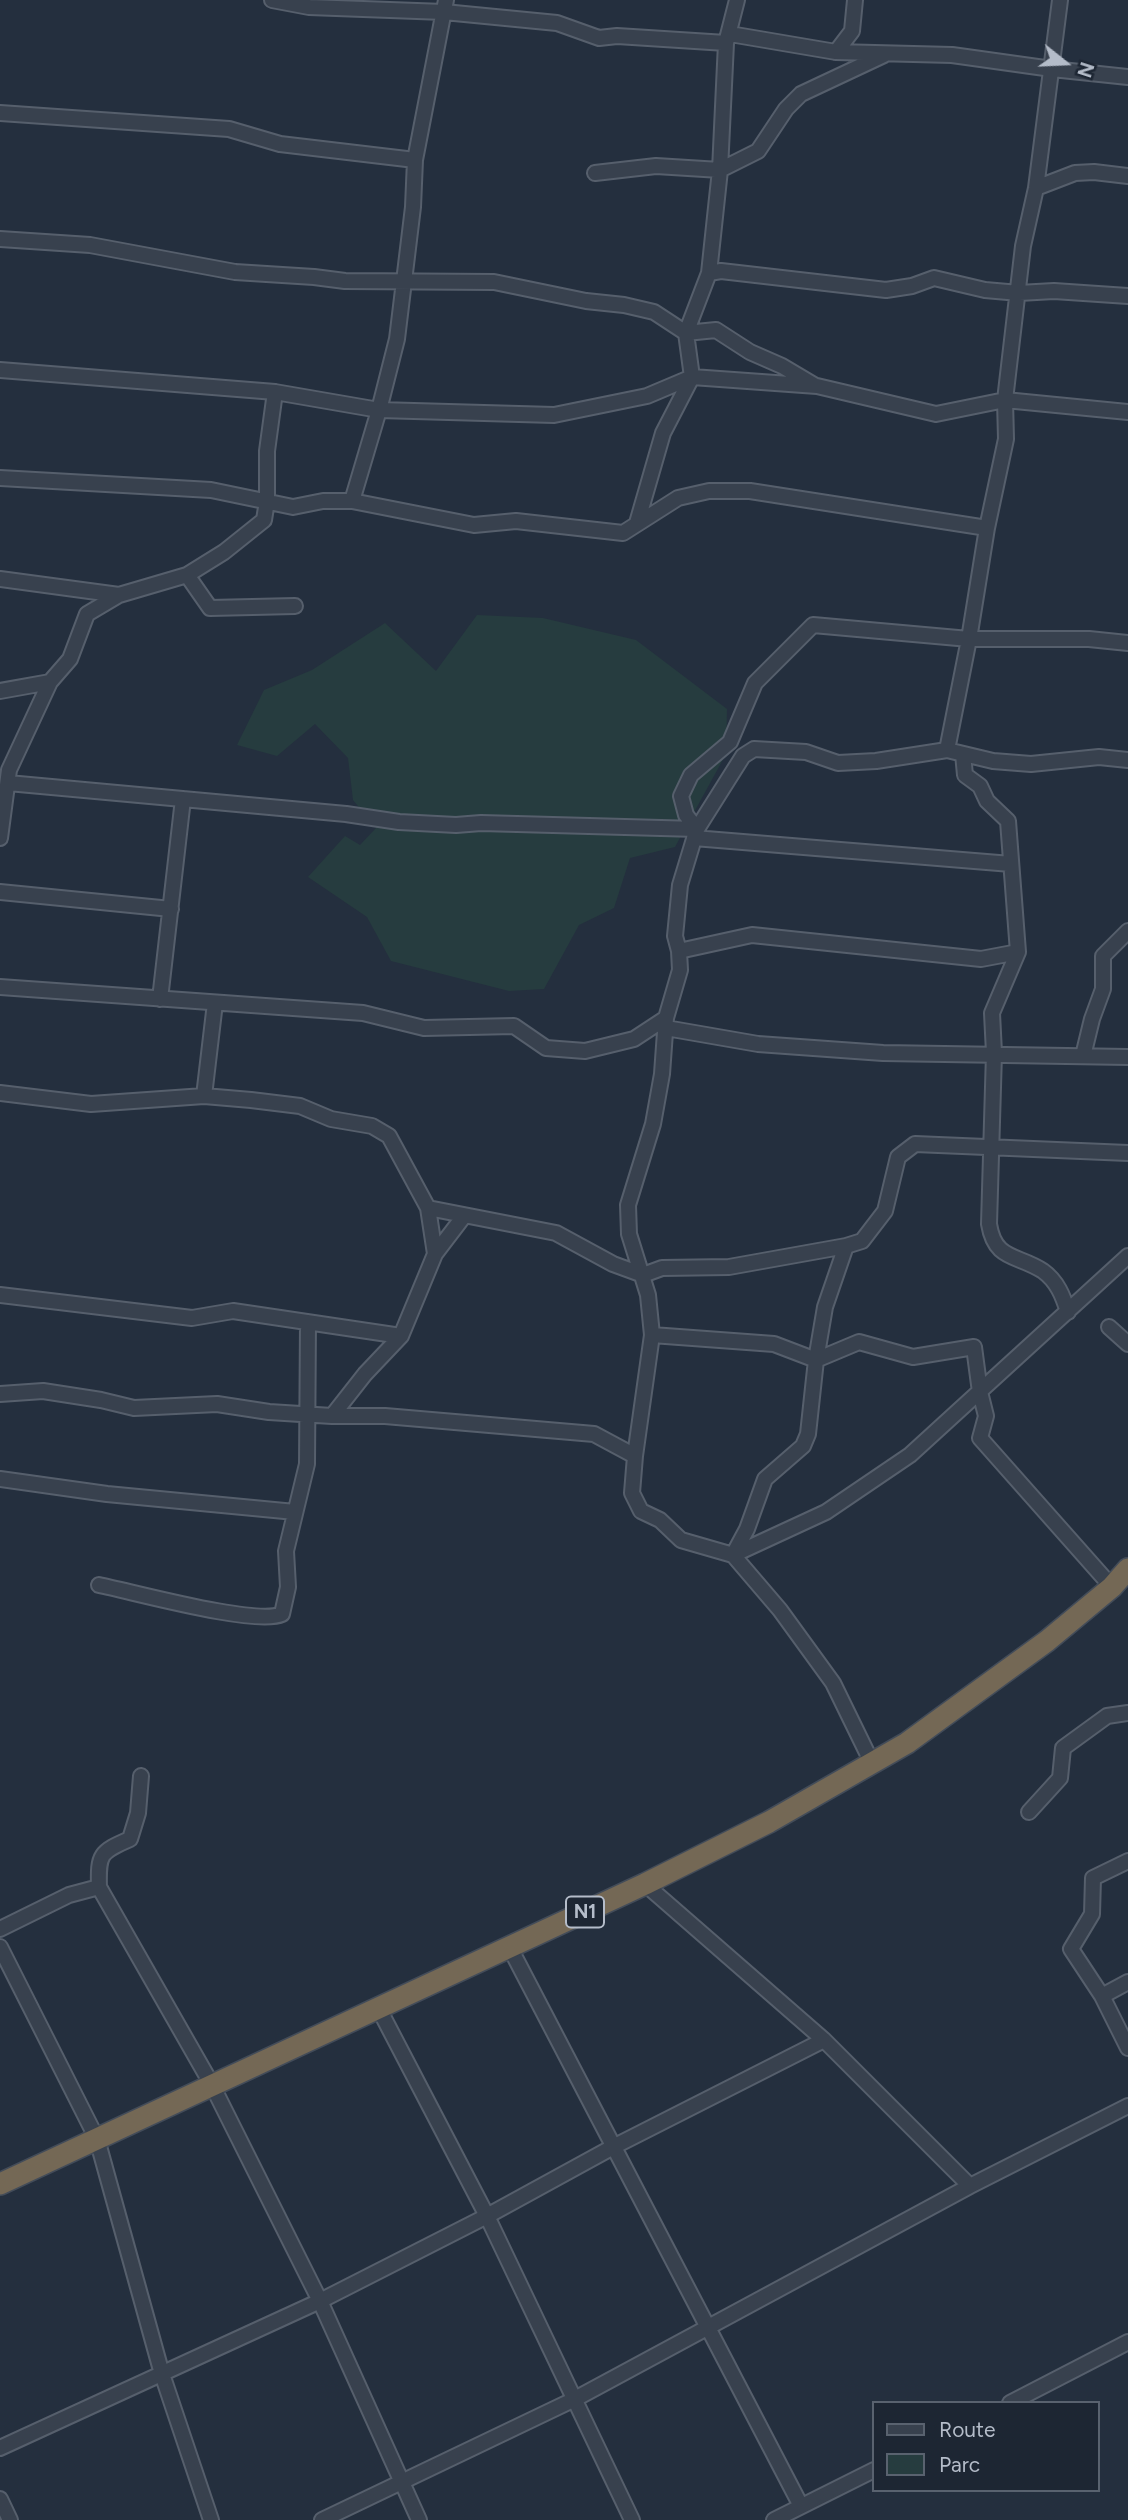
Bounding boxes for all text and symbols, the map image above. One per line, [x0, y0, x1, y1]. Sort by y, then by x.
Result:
north arrow [1030, 28, 1100, 98]
text: N [1072, 59, 1099, 80]
road number: N1 [566, 1896, 604, 1928]
legend [872, 2401, 1100, 2492]
text: Route [939, 2417, 995, 2442]
text: Parc [939, 2452, 980, 2477]

